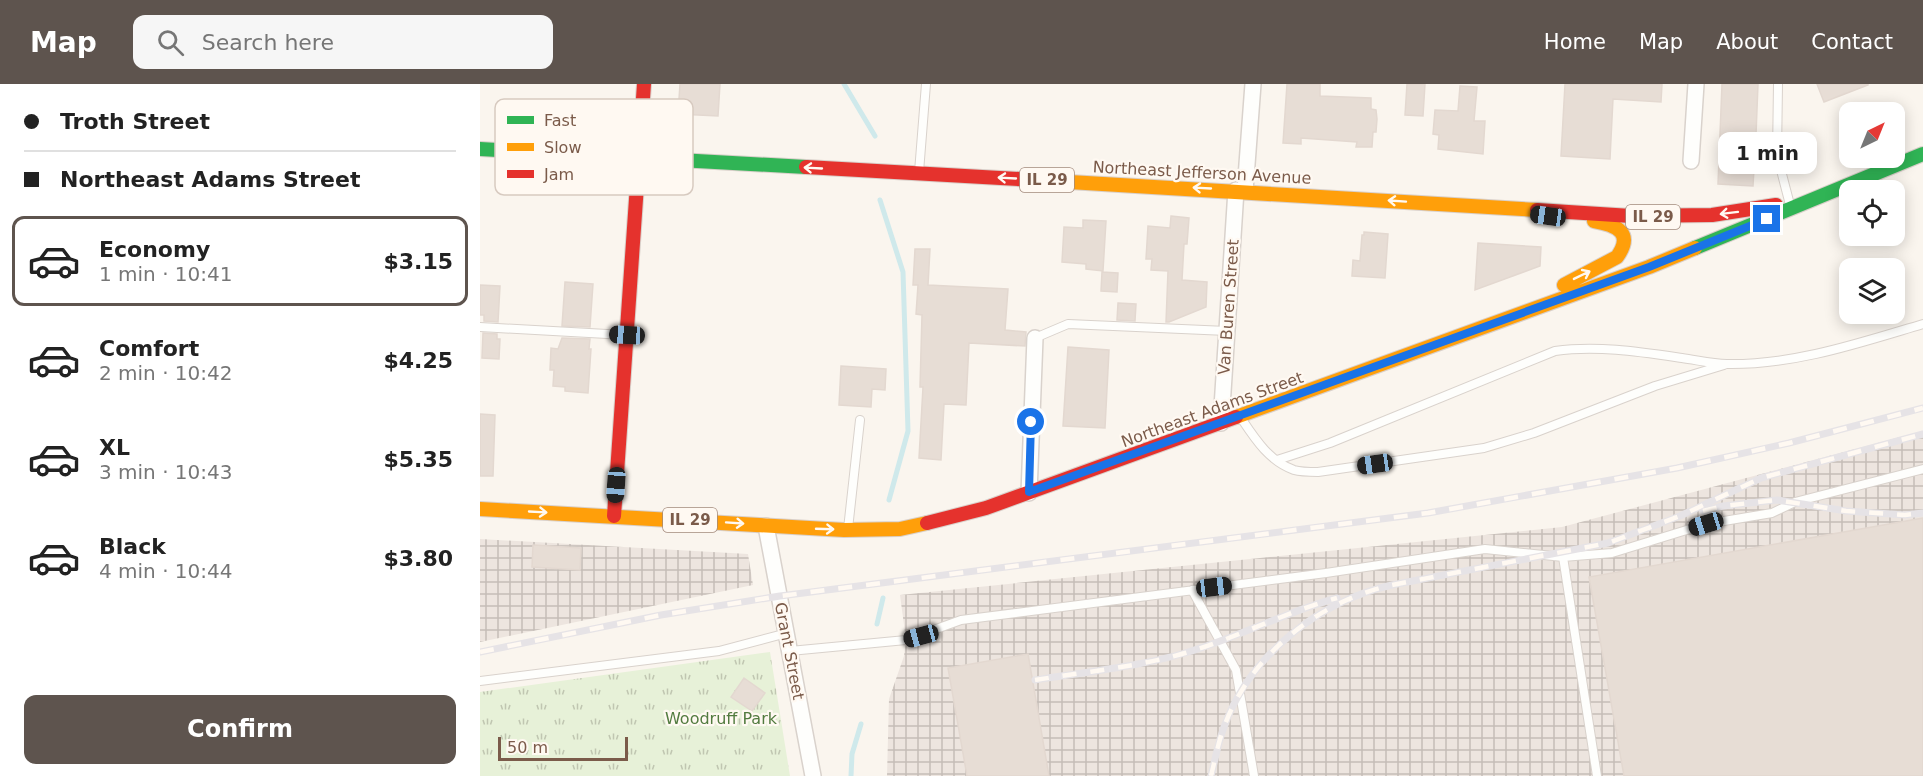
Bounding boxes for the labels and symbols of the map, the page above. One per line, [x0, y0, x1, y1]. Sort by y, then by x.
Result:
legend [495, 99, 693, 195]
north arrow [1839, 102, 1905, 168]
text: Fast [544, 111, 576, 130]
callout: 1 min [1718, 132, 1816, 174]
text: Slow [544, 138, 581, 157]
street label: Northeast Jefferson Avenue [1092, 157, 1312, 188]
one-way arrow [803, 162, 823, 173]
text: Jam [543, 165, 574, 184]
road number: IL 29 [1020, 168, 1074, 192]
one-way arrow [998, 173, 1018, 184]
one-way arrow [1193, 183, 1213, 194]
one-way arrow [1387, 195, 1407, 206]
car [1529, 205, 1567, 227]
road number: IL 29 [1626, 205, 1680, 229]
route end [1753, 205, 1780, 232]
one-way arrow [1720, 208, 1740, 219]
street label: Van Buren Street [1214, 239, 1243, 375]
one-way arrow [1573, 269, 1591, 280]
car [609, 325, 645, 345]
street label: Northeast Adams Street [1119, 368, 1306, 451]
route start [1017, 408, 1044, 435]
car [1356, 453, 1394, 475]
car [606, 466, 626, 504]
one-way arrow [528, 507, 548, 518]
road number: IL 29 [663, 508, 717, 532]
car [1686, 510, 1726, 538]
one-way arrow [725, 518, 745, 529]
one-way arrow [814, 524, 834, 535]
car [1195, 576, 1233, 598]
street label: Grant Street [771, 601, 808, 701]
car [901, 623, 941, 649]
park label: Woodruff Park [665, 709, 778, 728]
scale bar [498, 734, 628, 762]

